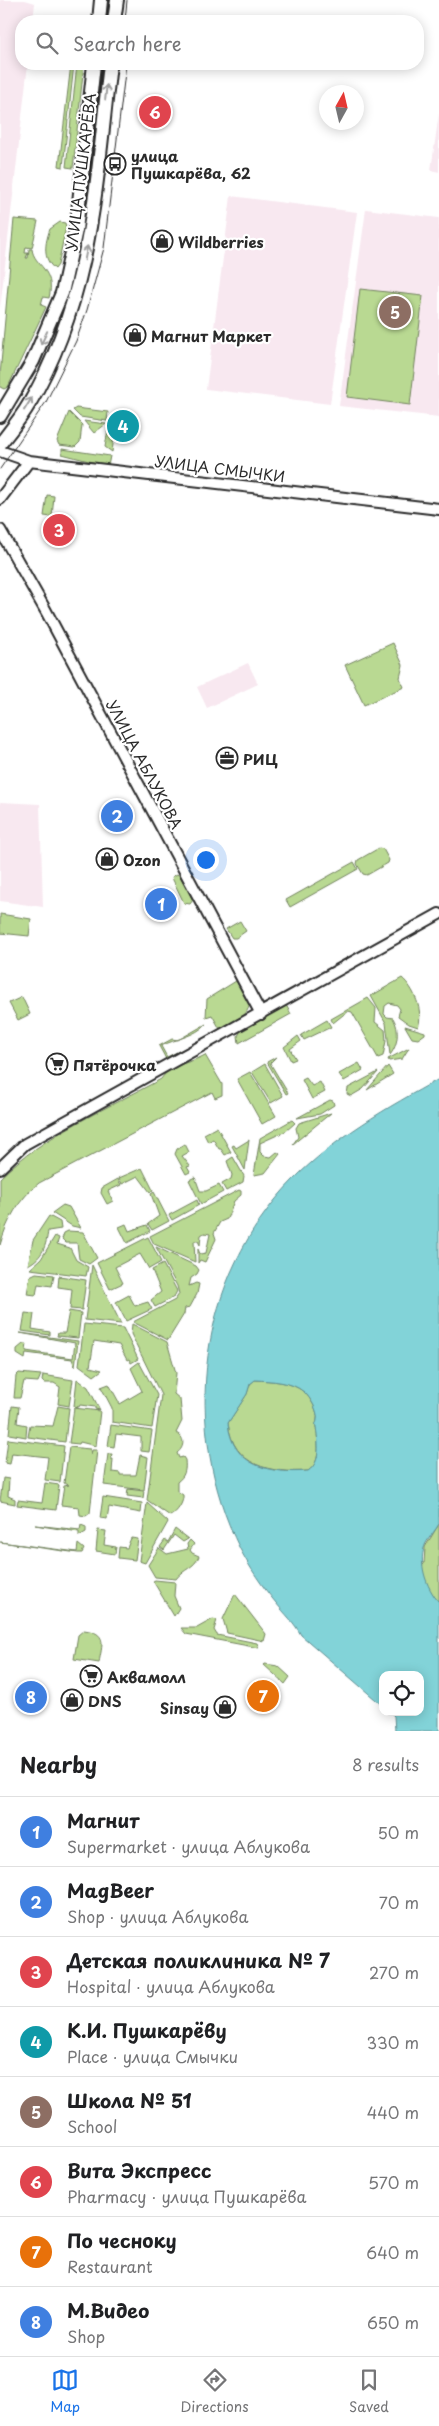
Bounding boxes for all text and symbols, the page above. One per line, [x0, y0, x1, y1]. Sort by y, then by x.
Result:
search box [15, 15, 424, 70]
icon: search [33, 29, 61, 57]
text: Search here [73, 29, 182, 57]
one-way arrow [101, 84, 111, 100]
north arrow [319, 85, 364, 130]
street label: УЛИЦА ПУШКАРЁВА [59, 91, 101, 252]
pin: 6 [139, 93, 171, 131]
place label: улица Пушкарёва, 62 [131, 144, 251, 184]
bus stop icon: улица Пушкарёва, 62 [103, 152, 127, 176]
shop icon: Wildberries [150, 229, 174, 253]
place label: Wildberries [178, 230, 264, 253]
one-way arrow [82, 246, 92, 262]
pin: 5 [379, 293, 411, 331]
shop icon: Магнит Маркет [123, 323, 147, 347]
place label: Магнит Маркет [151, 324, 272, 347]
one-way arrow [38, 330, 48, 345]
one-way arrow [24, 398, 34, 412]
pin: 4 [107, 407, 139, 445]
street label: УЛИЦА СМЫЧКИ [154, 449, 286, 487]
pin: 3 [43, 511, 75, 549]
street label: УЛИЦА АБЛУКОВА [101, 695, 189, 833]
office icon: РИЦ [215, 746, 239, 770]
place label: РИЦ [243, 747, 278, 770]
pin: 2 [101, 797, 133, 835]
shop icon: Ozon [95, 847, 119, 871]
your location [193, 847, 219, 873]
place label: Ozon [123, 848, 161, 871]
pin: 1 [145, 885, 177, 923]
supermarket icon: Пятёрочка [45, 1052, 69, 1076]
place label: Пятёрочка [73, 1053, 157, 1076]
supermarket icon: Аквамолл [79, 1664, 103, 1688]
place label: Аквамолл [107, 1665, 186, 1688]
map controls [379, 1671, 424, 1716]
button: locate [379, 1671, 424, 1716]
pin: 7 [247, 1677, 279, 1715]
pin: 8 [15, 1678, 47, 1716]
shop icon: DNS [60, 1688, 84, 1712]
place label: DNS [88, 1689, 122, 1712]
shop icon: Sinsay [213, 1695, 237, 1719]
place label: Sinsay [160, 1696, 209, 1719]
text: Nearby [20, 1748, 97, 1780]
text: 8 results [352, 1752, 419, 1776]
text: Магнит [67, 1806, 139, 1834]
text: 1 [32, 1820, 40, 1844]
text: 50 m [378, 1820, 419, 1844]
text: Supermarket · улица Аблукова [67, 1834, 310, 1858]
text: MagBeer [67, 1876, 154, 1904]
text: 2 [30, 1890, 42, 1914]
text: 70 m [379, 1890, 419, 1914]
text: Shop · улица Аблукова [67, 1904, 248, 1928]
text: Детская поликлиника № 7 [67, 1946, 330, 1974]
text: 3 [31, 1960, 41, 1984]
text: 270 m [369, 1960, 419, 1984]
text: Hospital · улица Аблукова [67, 1974, 275, 1998]
text: К.И. Пушкарёву [67, 2016, 227, 2044]
text: 4 [31, 2030, 41, 2054]
text: 330 m [366, 2030, 419, 2054]
text: Place · улица Смычки [67, 2044, 238, 2068]
text: Школа № 51 [67, 2086, 192, 2114]
text: 5 [31, 2100, 41, 2124]
text: 440 m [367, 2100, 419, 2124]
text: School [67, 2114, 117, 2138]
text: Вита Экспресс [67, 2156, 211, 2184]
text: 6 [30, 2170, 42, 2194]
text: 570 m [368, 2170, 419, 2194]
text: Pharmacy · улица Пушкарёва [67, 2184, 306, 2208]
text: По чесноку [67, 2226, 176, 2254]
text: 7 [31, 2240, 41, 2264]
text: 640 m [366, 2240, 419, 2264]
text: Restaurant [67, 2254, 153, 2278]
text: М.Видео [67, 2296, 149, 2324]
text: 8 [31, 2310, 41, 2334]
text: 650 m [367, 2310, 419, 2334]
text: Shop [67, 2324, 105, 2348]
tab: Map [50, 2366, 80, 2417]
tab: Directions [181, 2366, 249, 2417]
tab: Saved [349, 2366, 389, 2417]

